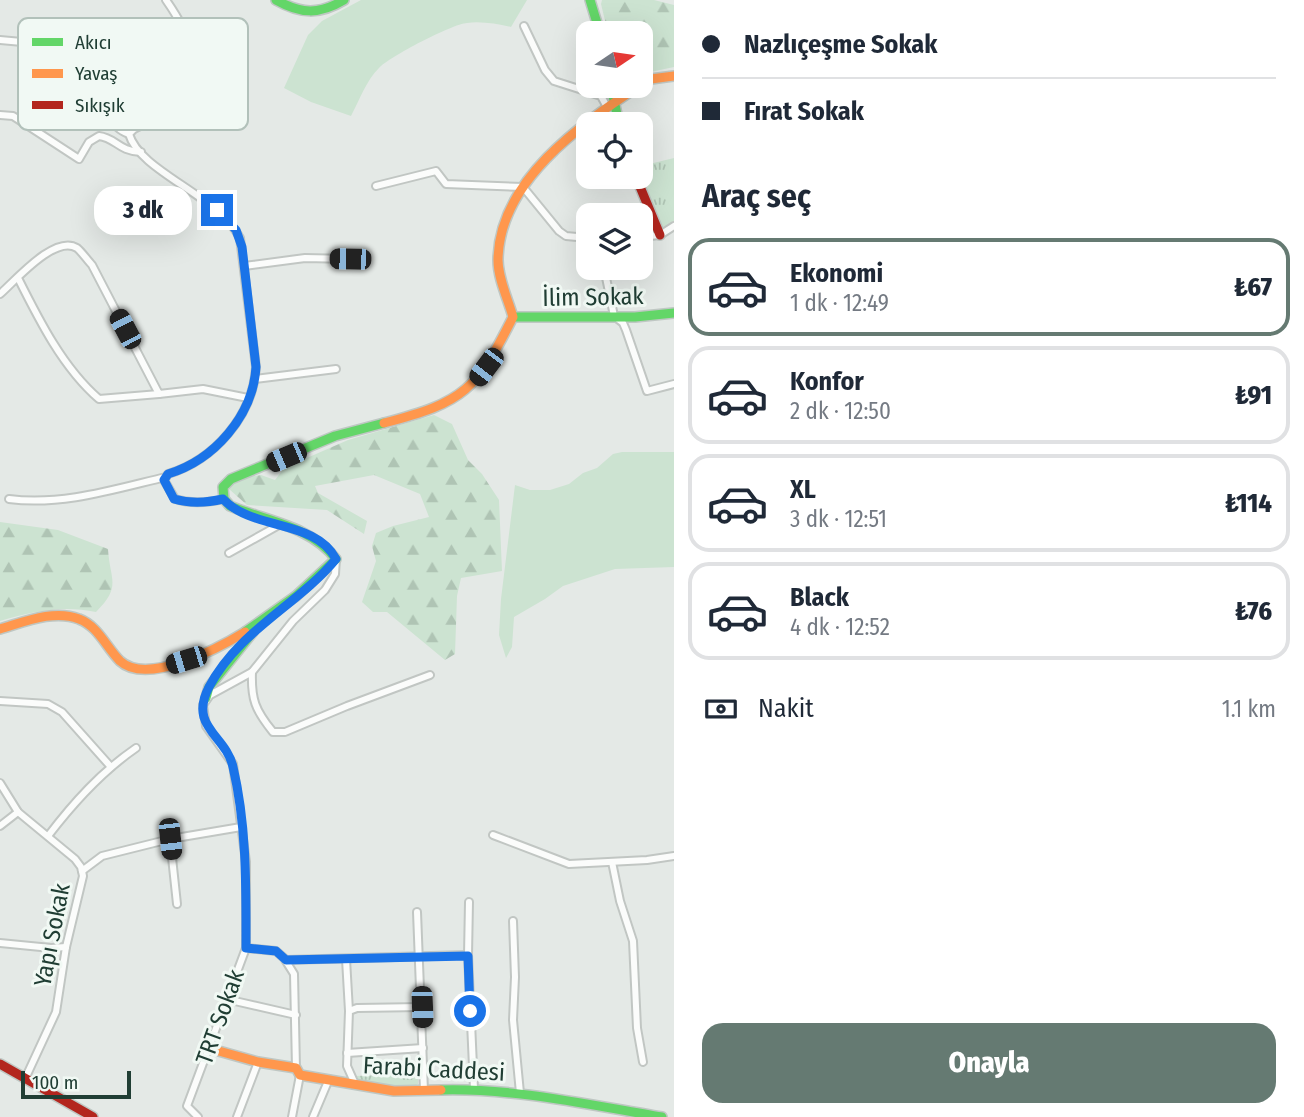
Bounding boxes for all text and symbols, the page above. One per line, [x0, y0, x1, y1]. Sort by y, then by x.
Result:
legend [18, 18, 248, 130]
north arrow [576, 21, 653, 98]
map controls [576, 21, 653, 280]
text: Nazlıçeşme Sokak [744, 29, 937, 60]
text: Akıcı [75, 31, 112, 54]
text: Yavaş [75, 62, 117, 85]
text: Sıkışık [75, 94, 125, 117]
text: Fırat Sokak [744, 96, 864, 127]
button: locate [576, 112, 653, 189]
text: Araç seç [702, 177, 811, 215]
callout: 3 dk [94, 186, 192, 234]
route end [201, 194, 233, 226]
text: 3 dk [123, 196, 163, 224]
button: layers [576, 203, 653, 280]
car [329, 248, 372, 270]
icon: car [706, 256, 769, 319]
text: Ekonomi [790, 258, 883, 289]
text: ₺67 [1234, 272, 1272, 303]
street label: İlim Sokak [542, 282, 645, 312]
text: 1 dk · 12:49 [790, 289, 889, 317]
car [106, 306, 145, 352]
car [465, 344, 508, 390]
icon: car [706, 364, 769, 427]
text: Konfor [790, 366, 864, 397]
text: ₺91 [1235, 380, 1272, 411]
text: 2 dk · 12:50 [790, 397, 891, 425]
car [263, 439, 310, 475]
icon: car [706, 472, 769, 535]
text: XL [790, 474, 816, 505]
text: ₺114 [1225, 488, 1272, 519]
text: 3 dk · 12:51 [790, 505, 887, 533]
icon: car [706, 580, 769, 643]
text: Black [790, 582, 849, 613]
text: ₺76 [1235, 596, 1272, 627]
text: 4 dk · 12:52 [790, 613, 890, 641]
car [163, 644, 210, 676]
icon: cash [702, 690, 740, 728]
text: Nakit [758, 693, 814, 724]
text: 1.1 km [1222, 695, 1276, 723]
car [158, 817, 183, 861]
street label: Yapı Sokak [28, 880, 76, 989]
street label: TRT Sokak [190, 965, 250, 1068]
car [411, 986, 434, 1028]
route start [454, 995, 486, 1027]
button: Onayla [702, 1023, 1276, 1103]
street label: Farabi Caddesi [362, 1051, 506, 1087]
scale bar [21, 1068, 131, 1100]
text: 100 m [32, 1071, 78, 1094]

